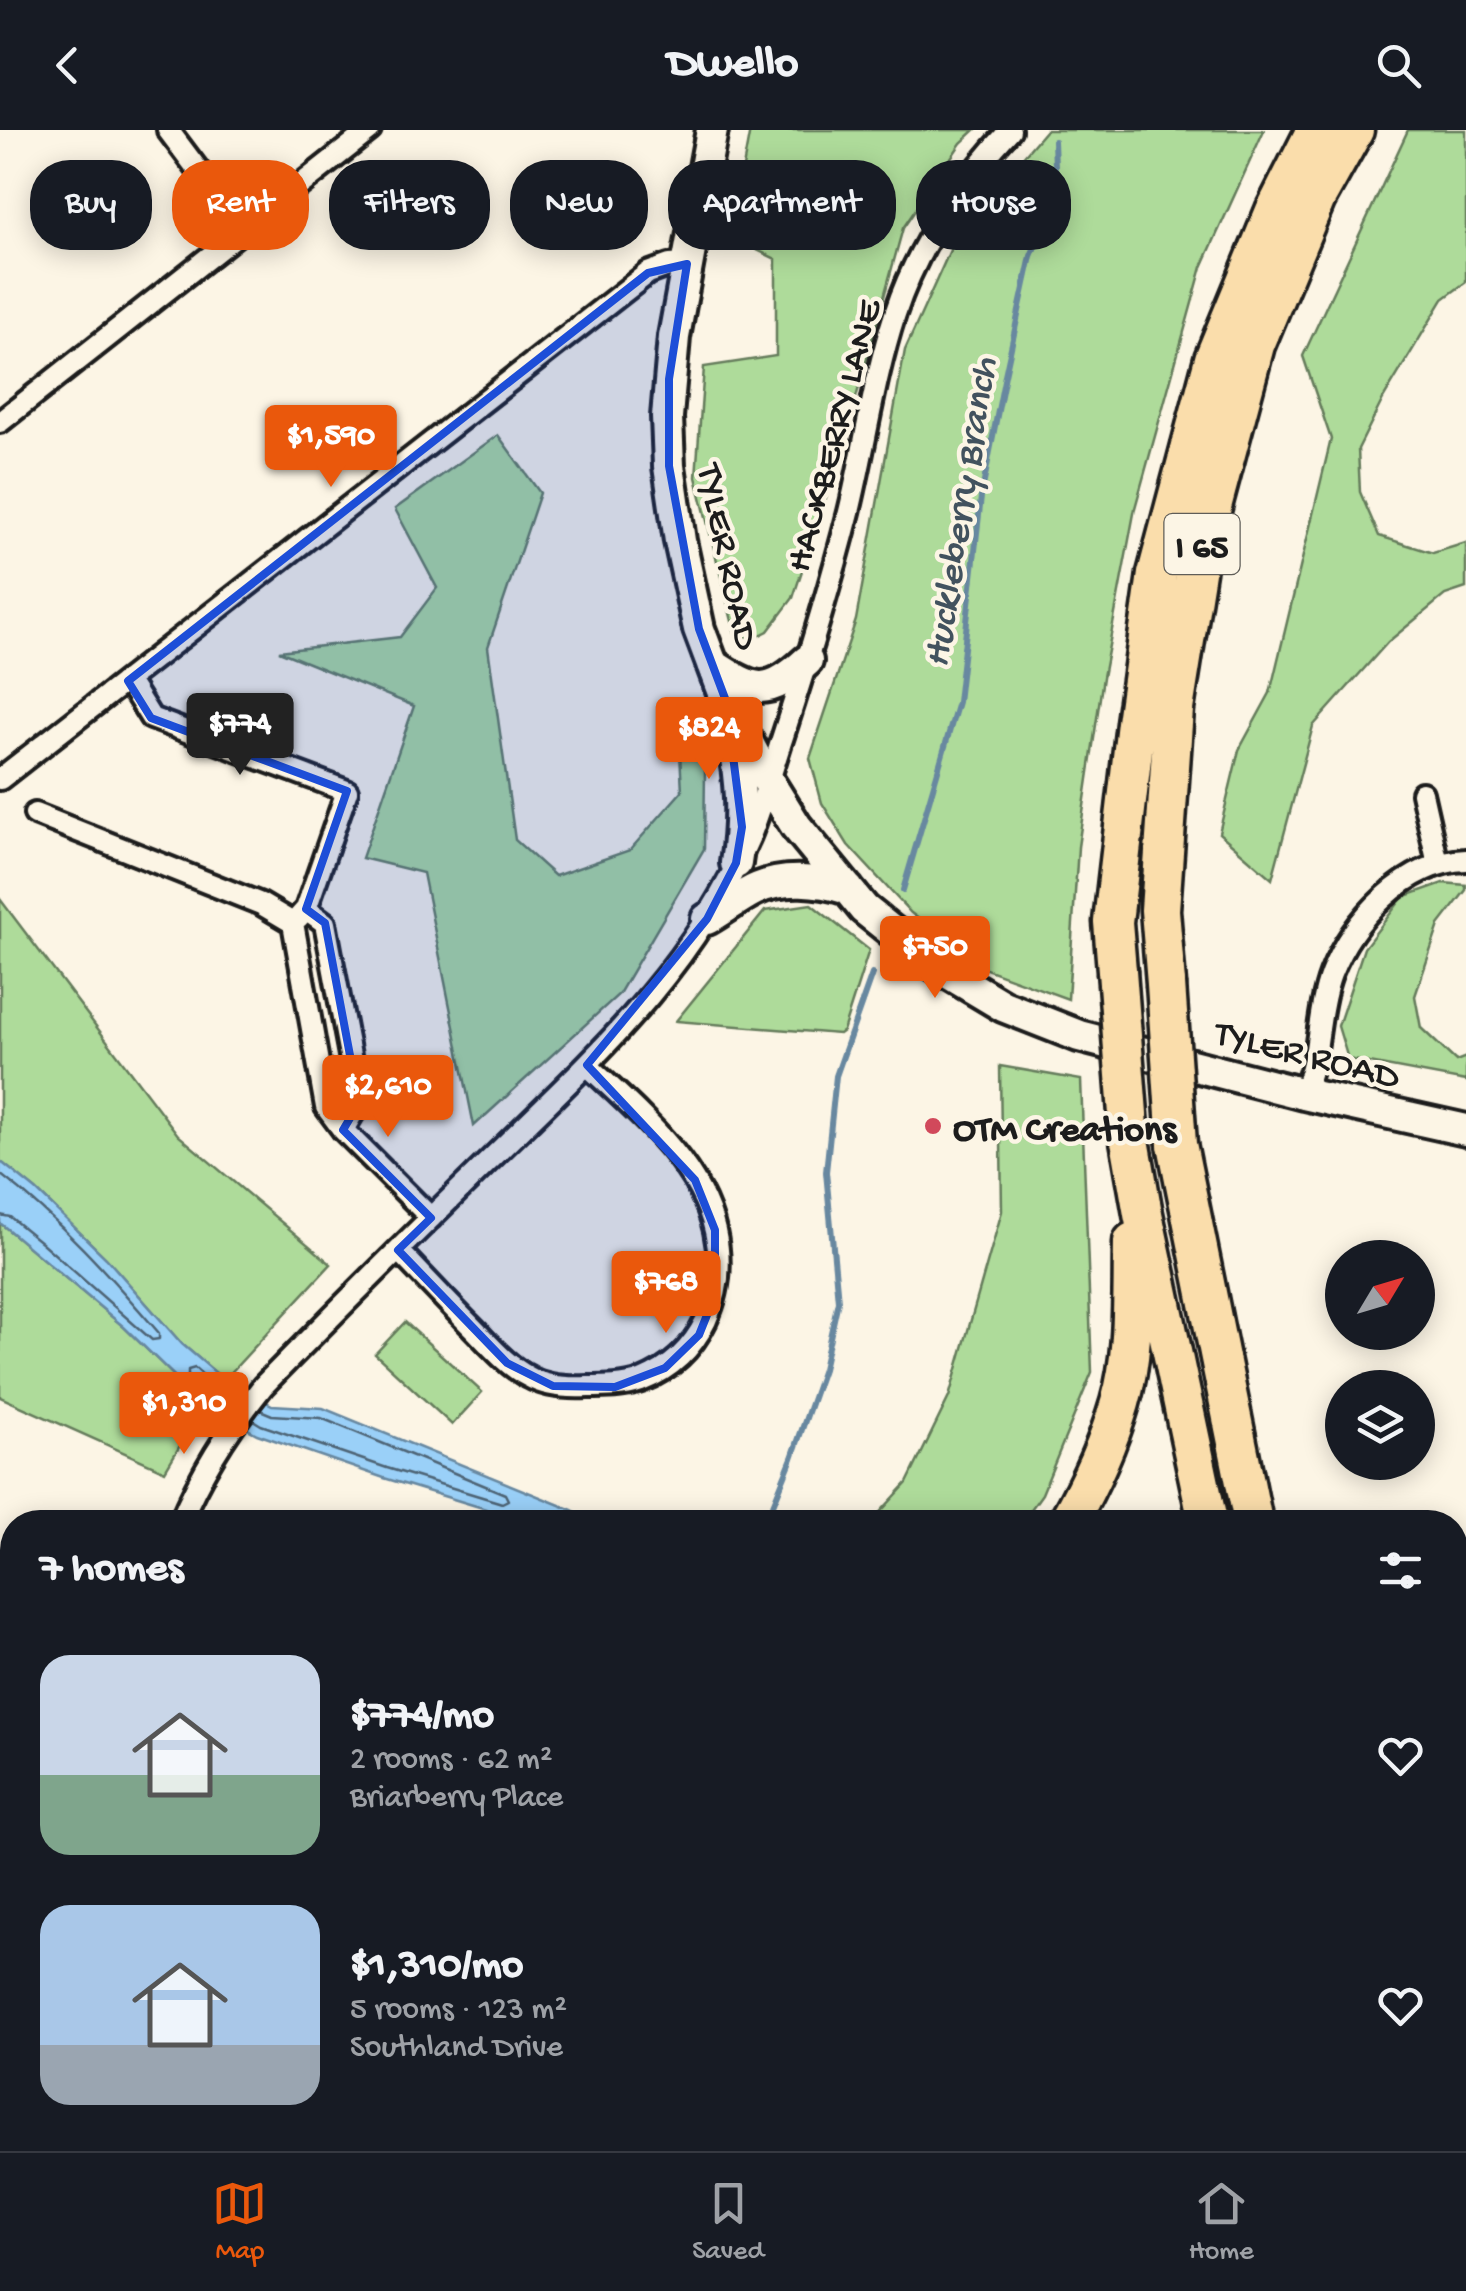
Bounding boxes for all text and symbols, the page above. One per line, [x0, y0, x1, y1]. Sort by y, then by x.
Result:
icon: back [40, 38, 95, 93]
icon: search [1371, 38, 1426, 93]
text: Dwello [668, 39, 798, 92]
chip: Buy [30, 160, 152, 250]
chip: Rent [172, 160, 309, 250]
chip: Filters [329, 160, 490, 250]
chip: New [510, 160, 648, 250]
chip: Apartment [668, 160, 896, 250]
chip: House [916, 160, 1071, 250]
street label: HACKBERRY LANE [779, 294, 895, 577]
water label: Huckleberry Branch [916, 354, 1011, 671]
pin: $1,590 [250, 405, 412, 490]
text: $1,590 [287, 418, 375, 456]
street label: TYLER ROAD [684, 458, 766, 654]
road number: I 65 [1164, 514, 1240, 574]
pin: $774 [181, 693, 299, 778]
pin: $824 [650, 697, 768, 782]
text: $774 [209, 706, 271, 744]
text: $824 [678, 710, 740, 748]
pin: $750 [876, 916, 994, 1001]
text: $750 [902, 929, 968, 967]
street label: TYLER ROAD [1208, 1013, 1404, 1102]
pin: $2,610 [307, 1055, 469, 1140]
text: $2,610 [344, 1068, 432, 1106]
place label: OTM Creations [953, 1110, 1178, 1154]
marker: OTM Creations [922, 1115, 944, 1137]
north arrow [1325, 1240, 1435, 1350]
map controls [1325, 1240, 1435, 1480]
pin: $768 [607, 1251, 725, 1336]
text: $768 [634, 1264, 698, 1302]
button: layers [1325, 1370, 1435, 1480]
pin: $1,310 [103, 1372, 265, 1457]
text: $1,310 [141, 1385, 227, 1423]
icon: filters [1373, 1543, 1428, 1598]
text: 7 homes [40, 1546, 183, 1595]
text: $774/mo [350, 1693, 494, 1742]
icon: home [120, 1695, 240, 1815]
icon: heart [1373, 1728, 1428, 1783]
text: 2 rooms · 62 m² [350, 1742, 552, 1780]
text: Briarberry Place [350, 1780, 563, 1818]
text: $1,310/mo [350, 1943, 523, 1992]
icon: home [120, 1945, 240, 2065]
icon: heart [1373, 1978, 1428, 2033]
text: 5 rooms · 123 m² [350, 1992, 567, 2030]
text: Southland Drive [350, 2030, 563, 2068]
tab: Map [212, 2176, 267, 2269]
tab: Saved [692, 2176, 764, 2269]
tab: Home [1189, 2176, 1254, 2269]

